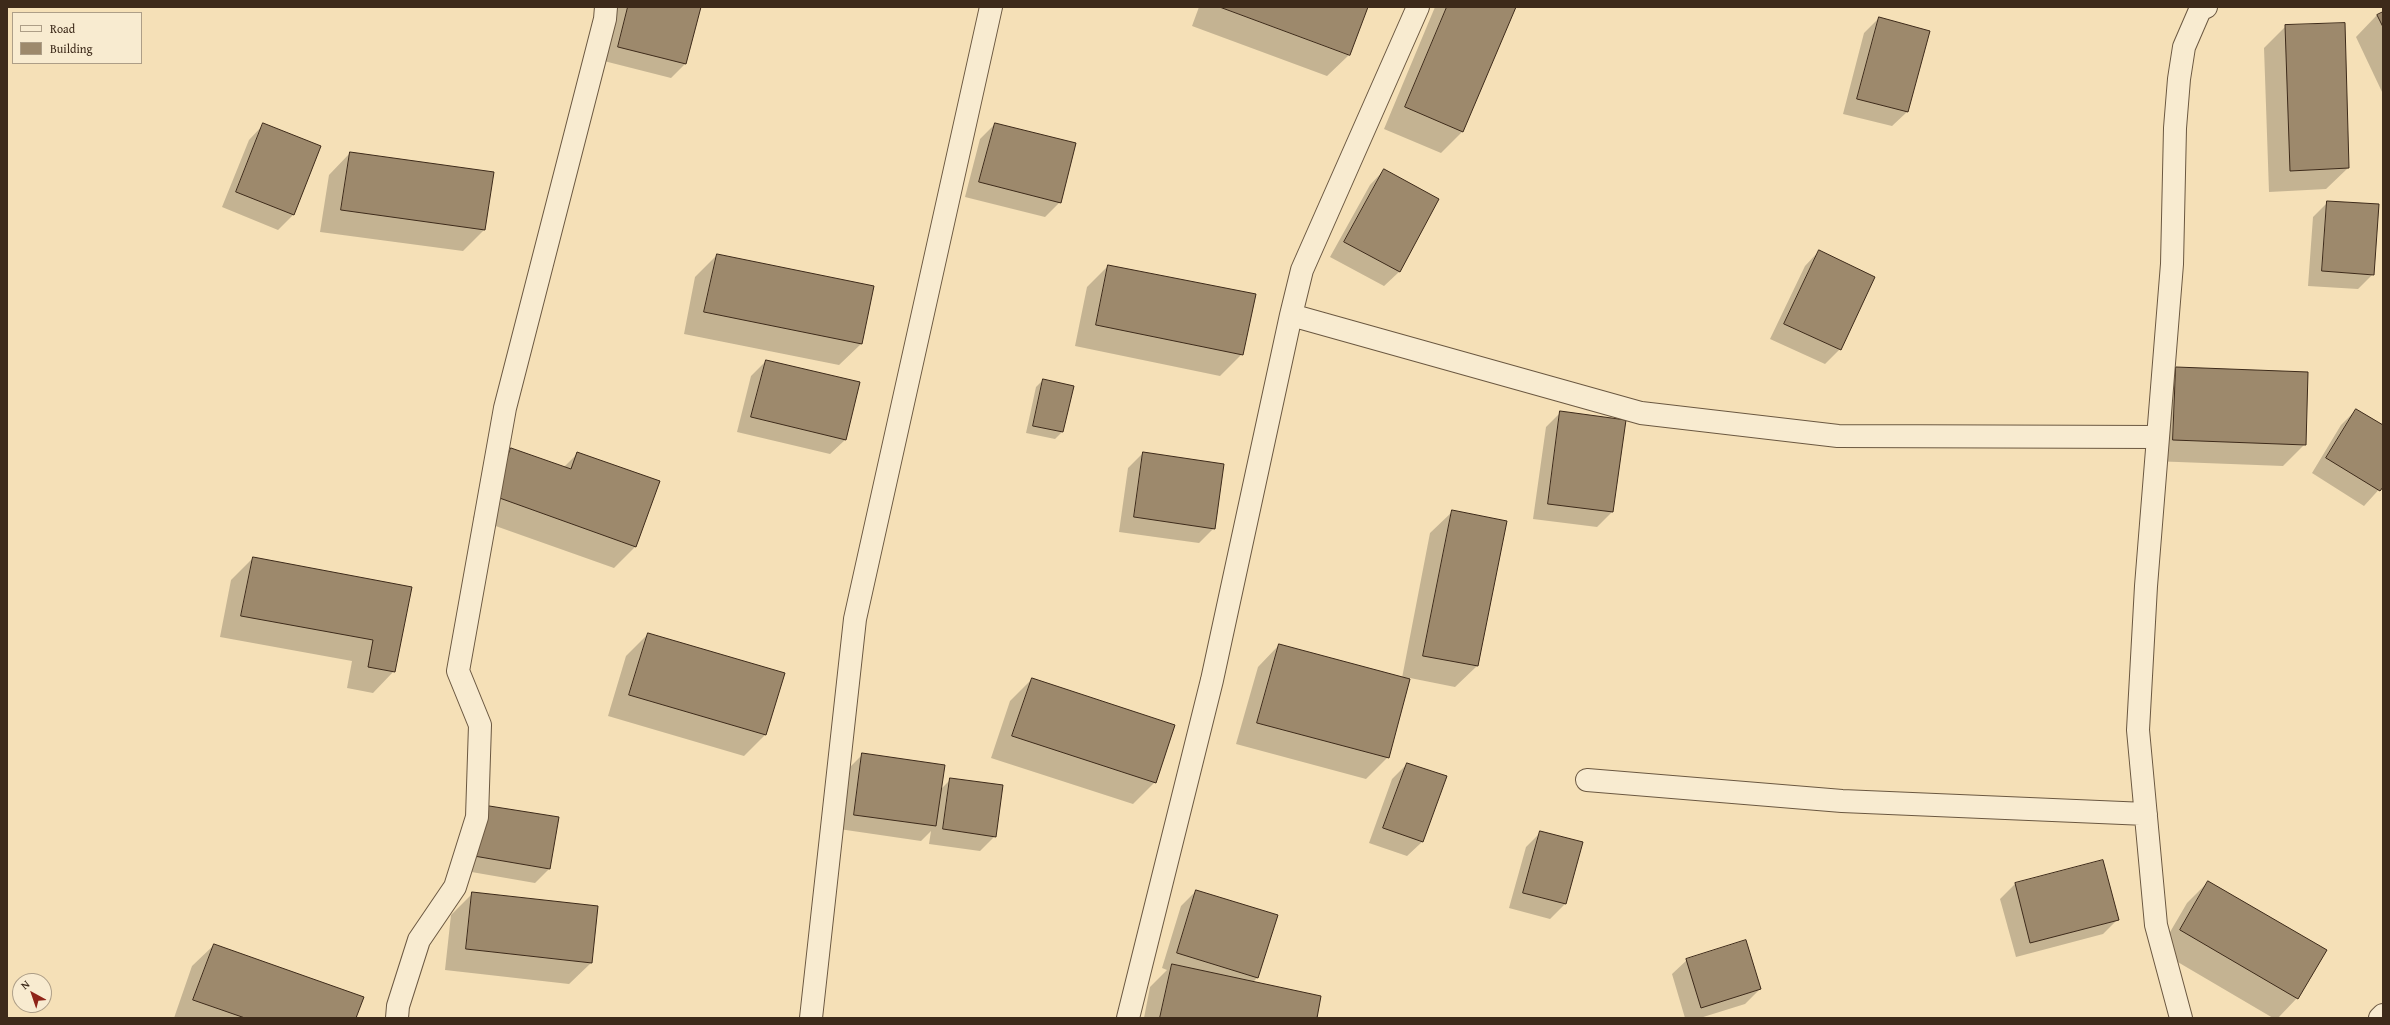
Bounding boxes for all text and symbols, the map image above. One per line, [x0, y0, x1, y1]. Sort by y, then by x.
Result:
legend [12, 12, 142, 64]
text: Road [50, 20, 75, 37]
text: Building [50, 40, 93, 57]
north arrow [12, 973, 52, 1013]
text: N [17, 976, 33, 993]

